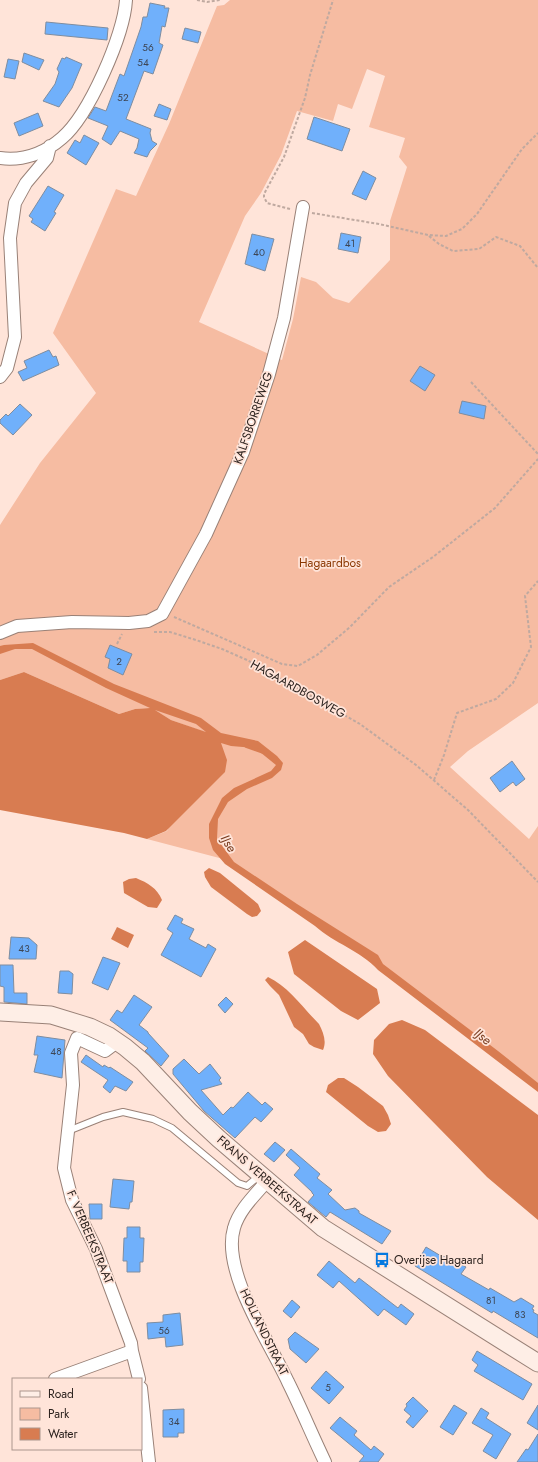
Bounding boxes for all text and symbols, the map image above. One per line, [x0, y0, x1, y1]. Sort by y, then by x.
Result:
house number: 56 [142, 40, 154, 55]
house number: 54 [137, 55, 149, 70]
house number: 52 [117, 90, 129, 105]
house number: 41 [345, 236, 355, 251]
house number: 40 [253, 245, 265, 260]
street label: KALFSBORREWEG [229, 369, 277, 467]
park label: Hagaardbos [299, 554, 361, 572]
house number: 2 [116, 654, 122, 669]
street label: HAGAARDBOSWEG [247, 655, 349, 723]
water label: IJse [216, 831, 242, 856]
house number: 43 [18, 941, 30, 956]
water label: IJse [470, 1023, 496, 1050]
house number: 48 [50, 1044, 62, 1059]
street label: FRANS VERBEEKSTRAAT [213, 1131, 321, 1229]
street label: F. VERBEEKSTRAAT [62, 1187, 118, 1287]
bus stop icon: Overijse Hagaard [373, 1251, 391, 1269]
place label: Overijse Hagaard [394, 1251, 484, 1269]
street label: HOLLANDSTRAAT [235, 1286, 293, 1379]
house number: 81 [486, 1293, 496, 1308]
house number: 83 [515, 1307, 526, 1322]
house number: 56 [158, 1323, 170, 1338]
legend [12, 1378, 142, 1450]
house number: 5 [325, 1380, 331, 1395]
text: Road [48, 1385, 74, 1403]
text: Park [48, 1405, 70, 1423]
house number: 34 [168, 1414, 180, 1429]
text: Water [48, 1425, 79, 1443]

